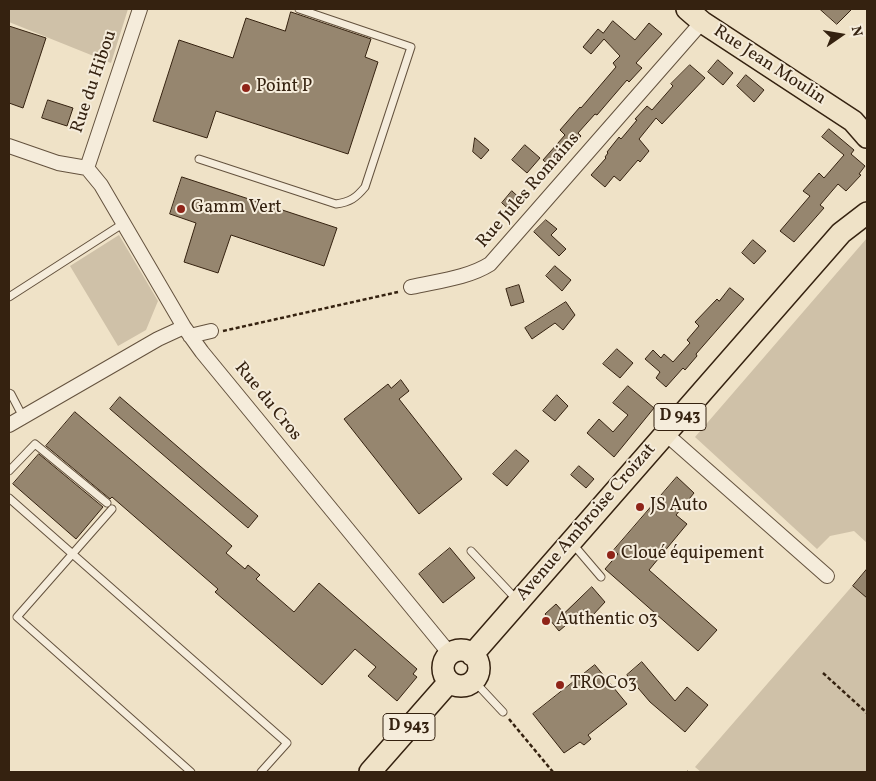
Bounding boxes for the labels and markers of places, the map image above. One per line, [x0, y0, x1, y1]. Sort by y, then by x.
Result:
place label: Point P [256, 77, 312, 99]
marker: Point P [240, 82, 252, 94]
place label: Gamm Vert [191, 198, 282, 220]
marker: Gamm Vert [175, 203, 187, 215]
place label: JS Auto [650, 496, 708, 518]
marker: JS Auto [634, 501, 646, 513]
place label: Cloué équipement [621, 544, 764, 566]
marker: Cloué équipement [605, 549, 617, 561]
place label: Authentic 03 [556, 610, 658, 632]
marker: Authentic 03 [540, 615, 552, 627]
place label: TROC03 [570, 674, 637, 696]
marker: TROC03 [554, 679, 566, 691]

